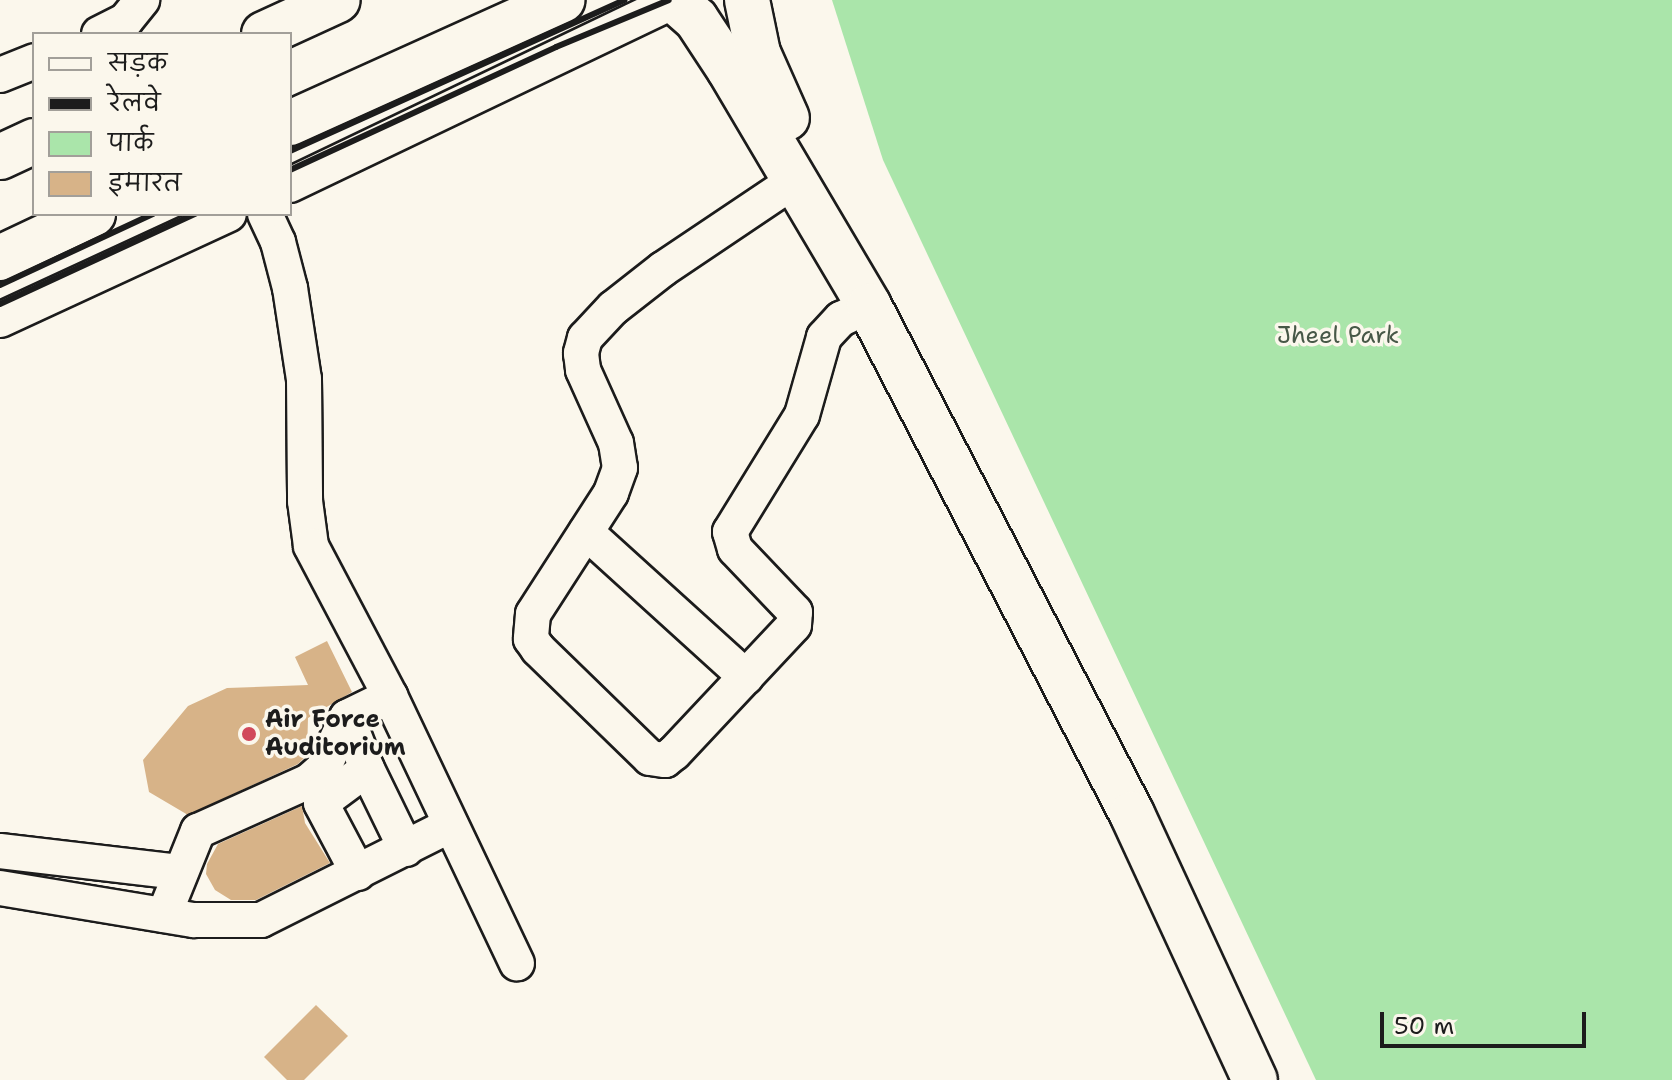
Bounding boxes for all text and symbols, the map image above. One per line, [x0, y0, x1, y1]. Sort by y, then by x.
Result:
legend [32, 32, 292, 216]
text: सड़क [108, 47, 167, 79]
text: रेलवे [108, 87, 161, 119]
text: पार्क [108, 127, 153, 159]
text: इमारत [108, 167, 181, 199]
park label: Jheel Park [1277, 322, 1399, 350]
place label: Air Force Auditorium [265, 706, 406, 762]
marker: Air Force Auditorium [240, 725, 258, 743]
scale bar [1384, 996, 1590, 1046]
text: 50 m [1394, 1010, 1454, 1042]

